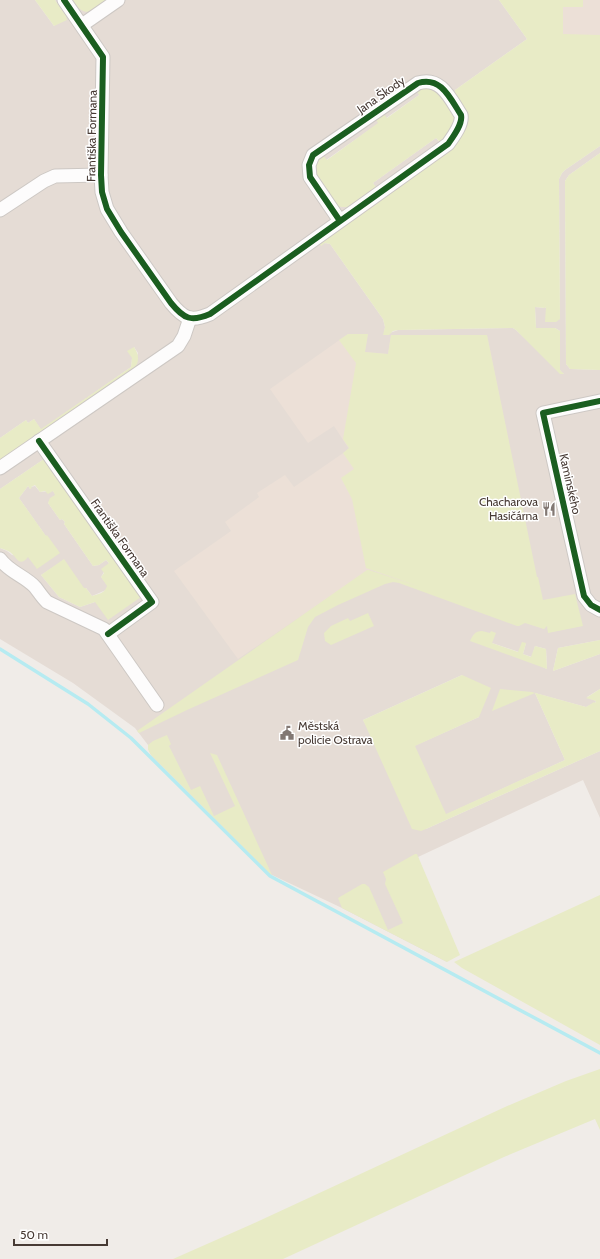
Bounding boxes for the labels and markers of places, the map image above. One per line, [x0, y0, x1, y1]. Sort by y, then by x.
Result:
place label: Chacharova Hasičárna [479, 494, 538, 523]
restaurant icon: Chacharova Hasičárna [541, 501, 557, 517]
place label: Městská policie Ostrava [298, 718, 373, 747]
public building icon: Městská policie Ostrava [279, 725, 295, 741]

